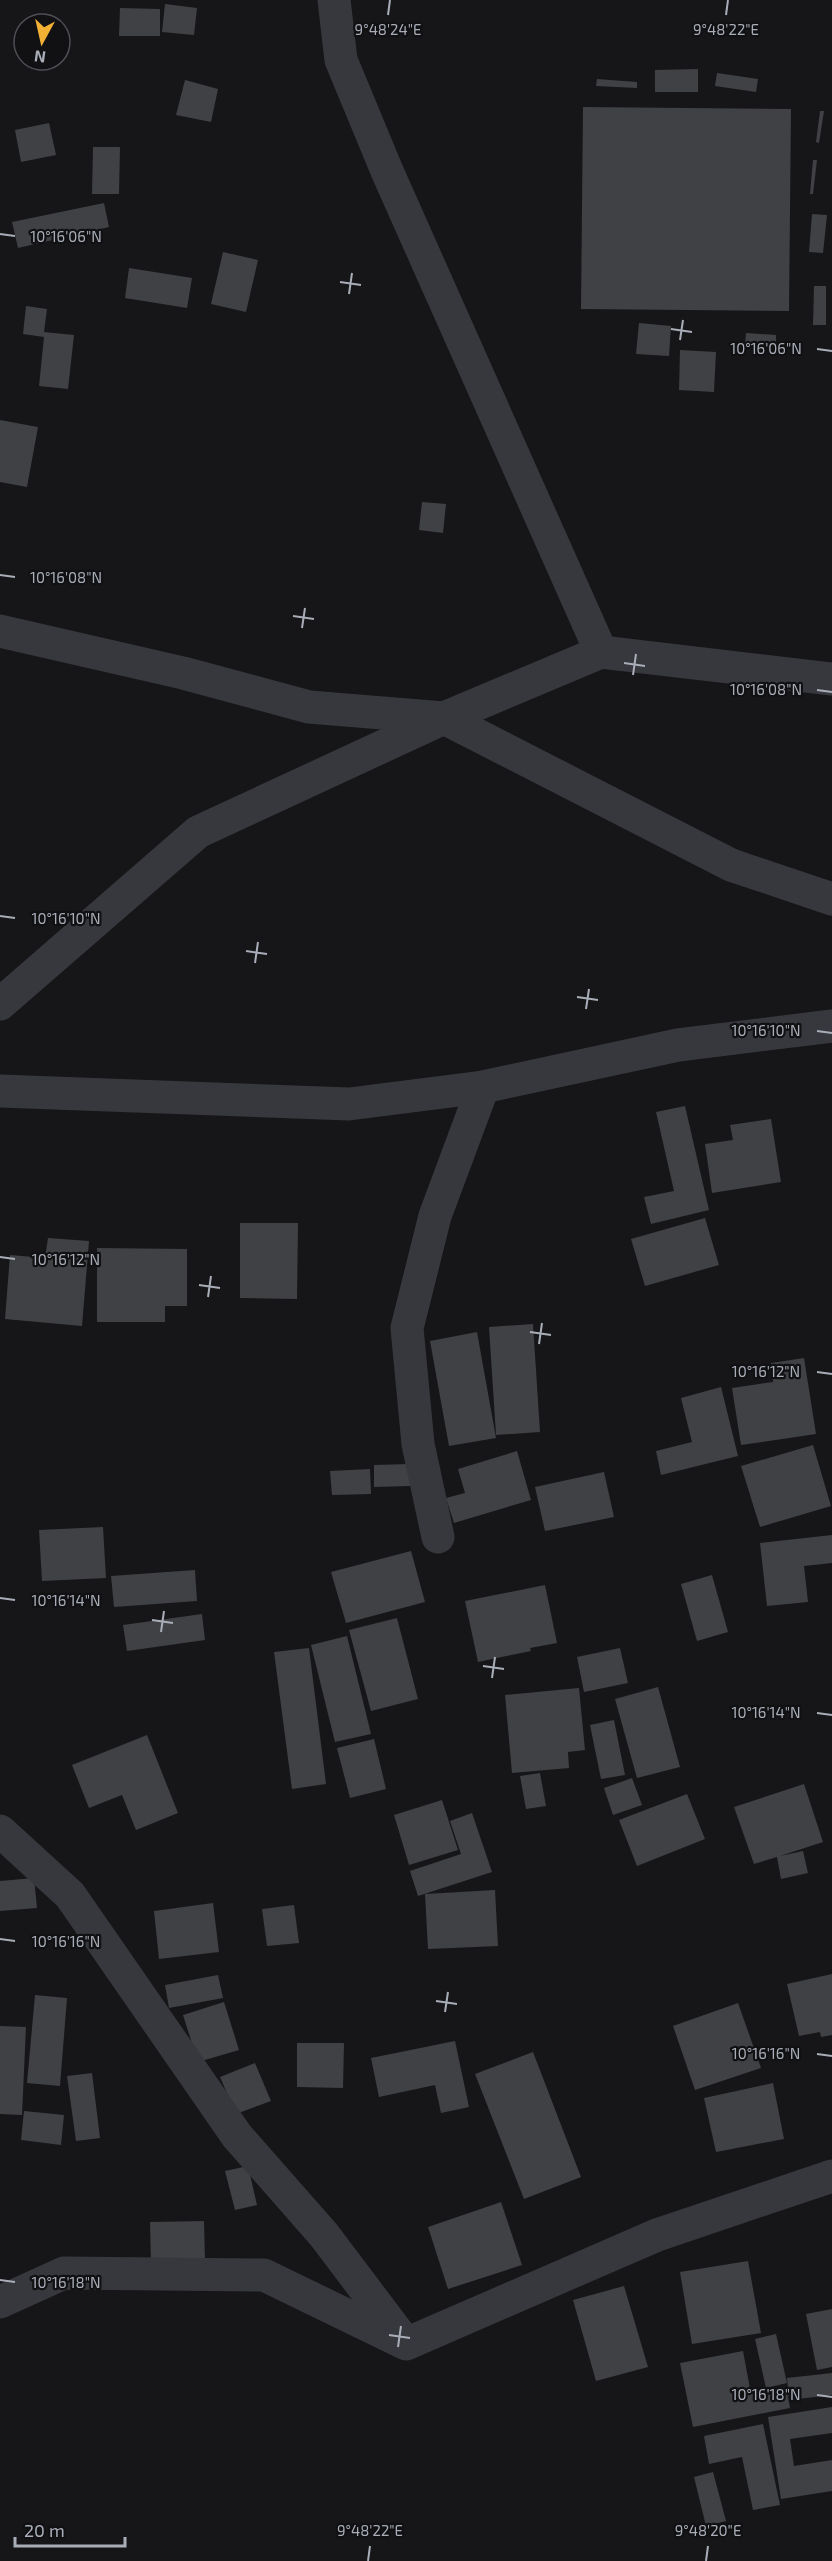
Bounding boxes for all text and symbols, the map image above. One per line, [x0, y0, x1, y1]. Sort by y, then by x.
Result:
north arrow [12, 12, 72, 72]
text: 9°48'24"E [355, 20, 421, 38]
text: 9°48'22"E [693, 20, 759, 38]
text: N [33, 47, 47, 68]
text: 10°16'06"N [30, 227, 102, 245]
text: 10°16'06"N [730, 339, 802, 357]
text: 10°16'08"N [30, 568, 102, 586]
text: 10°16'08"N [730, 680, 802, 698]
text: 10°16'10"N [31, 909, 101, 927]
text: 10°16'10"N [731, 1021, 801, 1039]
text: 10°16'12"N [32, 1250, 100, 1268]
text: 10°16'12"N [732, 1362, 800, 1380]
text: 10°16'14"N [31, 1591, 101, 1609]
text: 10°16'14"N [731, 1703, 801, 1721]
text: 10°16'16"N [32, 1932, 100, 1950]
text: 10°16'16"N [732, 2044, 800, 2062]
text: 10°16'18"N [31, 2273, 101, 2291]
text: 10°16'18"N [731, 2385, 801, 2403]
scale bar [15, 2510, 124, 2548]
text: 20 m [24, 2519, 65, 2541]
text: 9°48'22"E [337, 2521, 403, 2539]
text: 9°48'20"E [675, 2521, 741, 2539]

